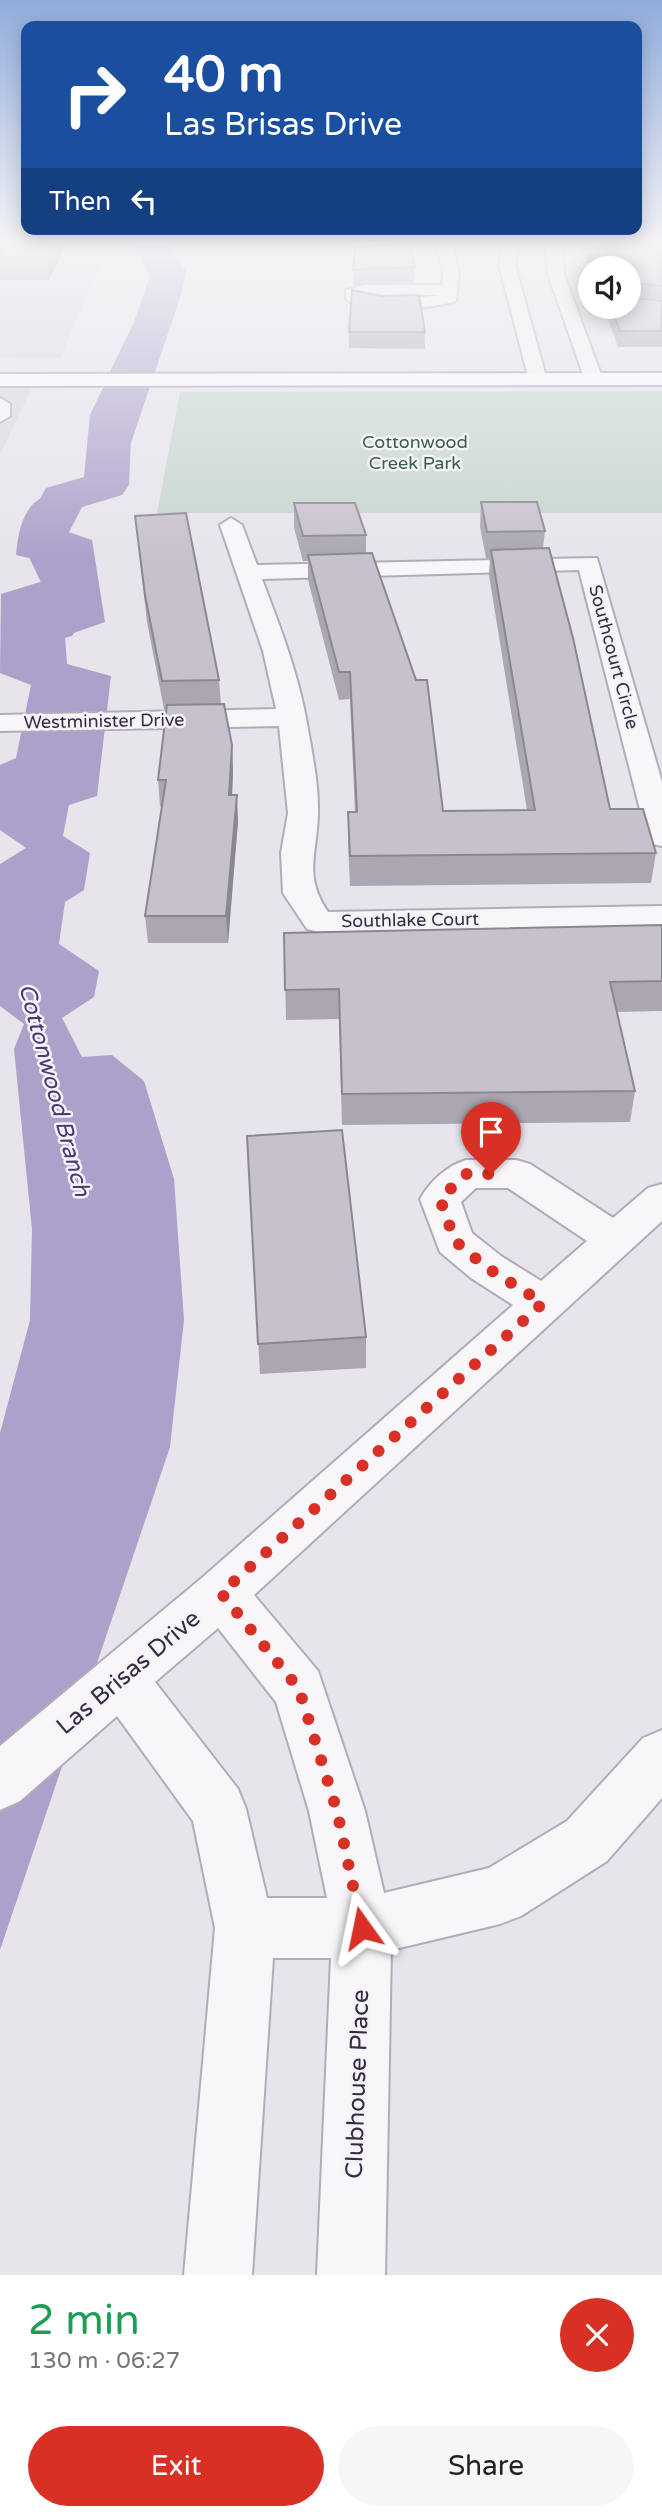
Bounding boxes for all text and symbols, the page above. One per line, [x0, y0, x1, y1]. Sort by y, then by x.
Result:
text: 40 m [164, 46, 283, 105]
icon: right [49, 49, 140, 140]
text: Las Brisas Drive [164, 106, 402, 144]
icon: left [125, 182, 163, 220]
text: Then [49, 186, 111, 217]
map controls [578, 256, 641, 319]
button: sound [578, 256, 641, 319]
park label: Cottonwood Creek Park [362, 431, 468, 474]
street label: Southcourt Circle [584, 582, 644, 732]
street label: Westminister Drive [23, 709, 185, 733]
street label: Southlake Court [341, 908, 479, 932]
water label: Cottonwood Branch [12, 981, 96, 1201]
pin [461, 1102, 521, 1174]
icon: arrive [472, 1113, 510, 1151]
street label: Las Brisas Drive [51, 1604, 206, 1741]
position arrow [325, 1891, 399, 1965]
street label: Clubhouse Place [340, 1989, 375, 2179]
text: 2 min [28, 2295, 140, 2346]
button: close [560, 2298, 634, 2372]
text: 130 m · 06:27 [28, 2347, 180, 2375]
button: Exit [28, 2426, 324, 2506]
button: Share [338, 2426, 634, 2506]

